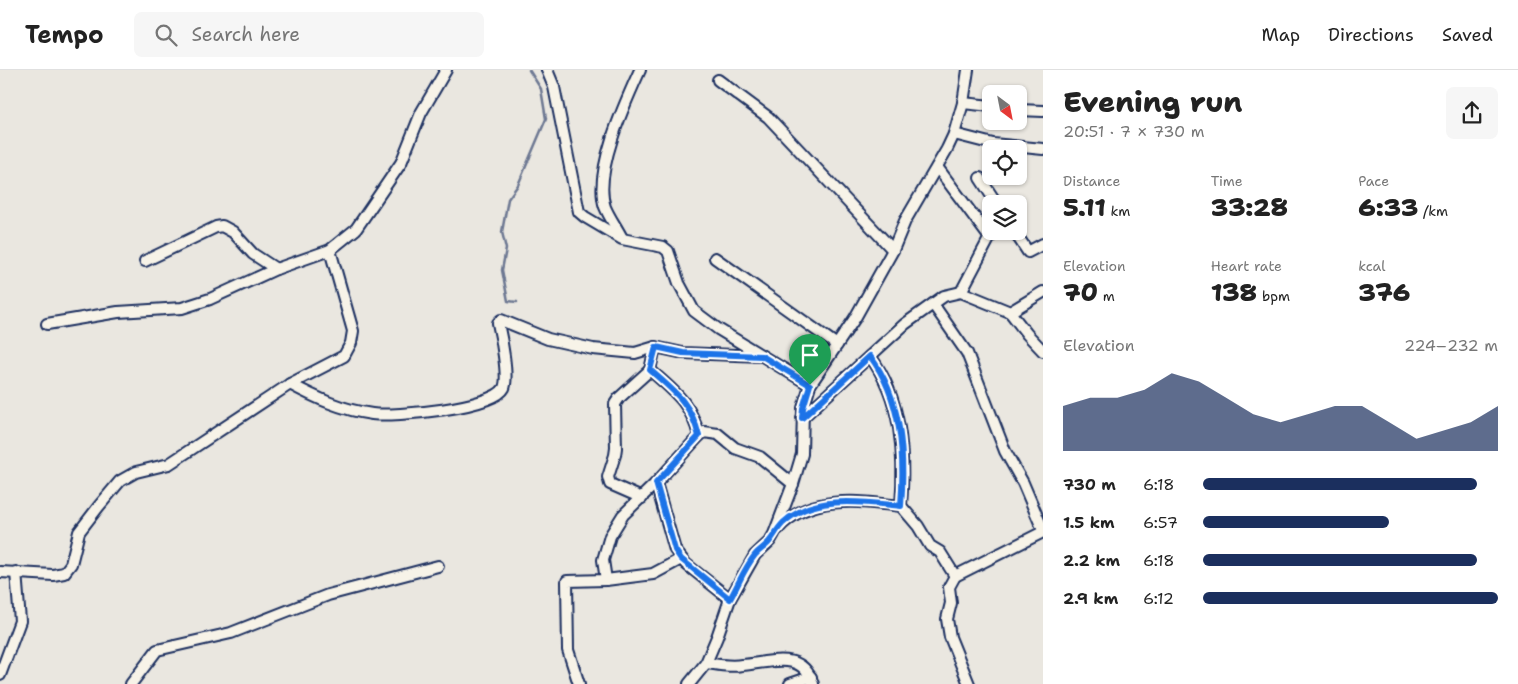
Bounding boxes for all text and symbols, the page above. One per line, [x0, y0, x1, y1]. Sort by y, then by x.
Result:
search box [134, 12, 484, 57]
text: Tempo [25, 19, 104, 51]
icon: search [152, 21, 180, 49]
text: Search here [192, 22, 300, 47]
text: Map [1262, 23, 1300, 47]
text: Directions [1328, 23, 1414, 47]
text: Saved [1442, 23, 1493, 47]
text: Evening run [1063, 83, 1242, 121]
north arrow [982, 85, 1028, 130]
map controls [982, 85, 1027, 240]
button: share [1446, 87, 1498, 139]
text: 20:51 · 7 × 730 m [1063, 121, 1205, 142]
button: locate [982, 140, 1027, 185]
text: Distance [1063, 172, 1120, 190]
text: Time [1211, 172, 1243, 190]
text: Pace [1358, 172, 1389, 190]
text: 5.11 [1063, 190, 1106, 224]
text: 33:28 [1211, 190, 1288, 224]
text: 6:33 [1358, 190, 1418, 224]
button: layers [982, 195, 1027, 240]
text: km [1106, 202, 1130, 220]
text: /km [1418, 202, 1448, 220]
text: Elevation [1063, 257, 1126, 275]
text: Heart rate [1211, 257, 1282, 275]
text: kcal [1358, 257, 1386, 275]
text: 70 [1063, 275, 1098, 309]
text: 138 [1211, 275, 1257, 309]
text: 376 [1358, 275, 1410, 309]
text: m [1098, 287, 1115, 305]
text: bpm [1257, 287, 1290, 305]
pin [789, 334, 831, 385]
text: Elevation [1063, 335, 1135, 356]
text: 224–232 m [1404, 335, 1498, 356]
icon: arrive [796, 341, 824, 369]
text: 730 m [1063, 474, 1116, 495]
text: 6:18 [1143, 474, 1175, 495]
text: 1.5 km [1063, 512, 1115, 533]
text: 6:57 [1143, 512, 1178, 533]
text: 2.2 km [1063, 550, 1120, 571]
text: 6:18 [1143, 550, 1175, 571]
text: 2.9 km [1063, 588, 1118, 609]
text: 6:12 [1143, 588, 1174, 609]

